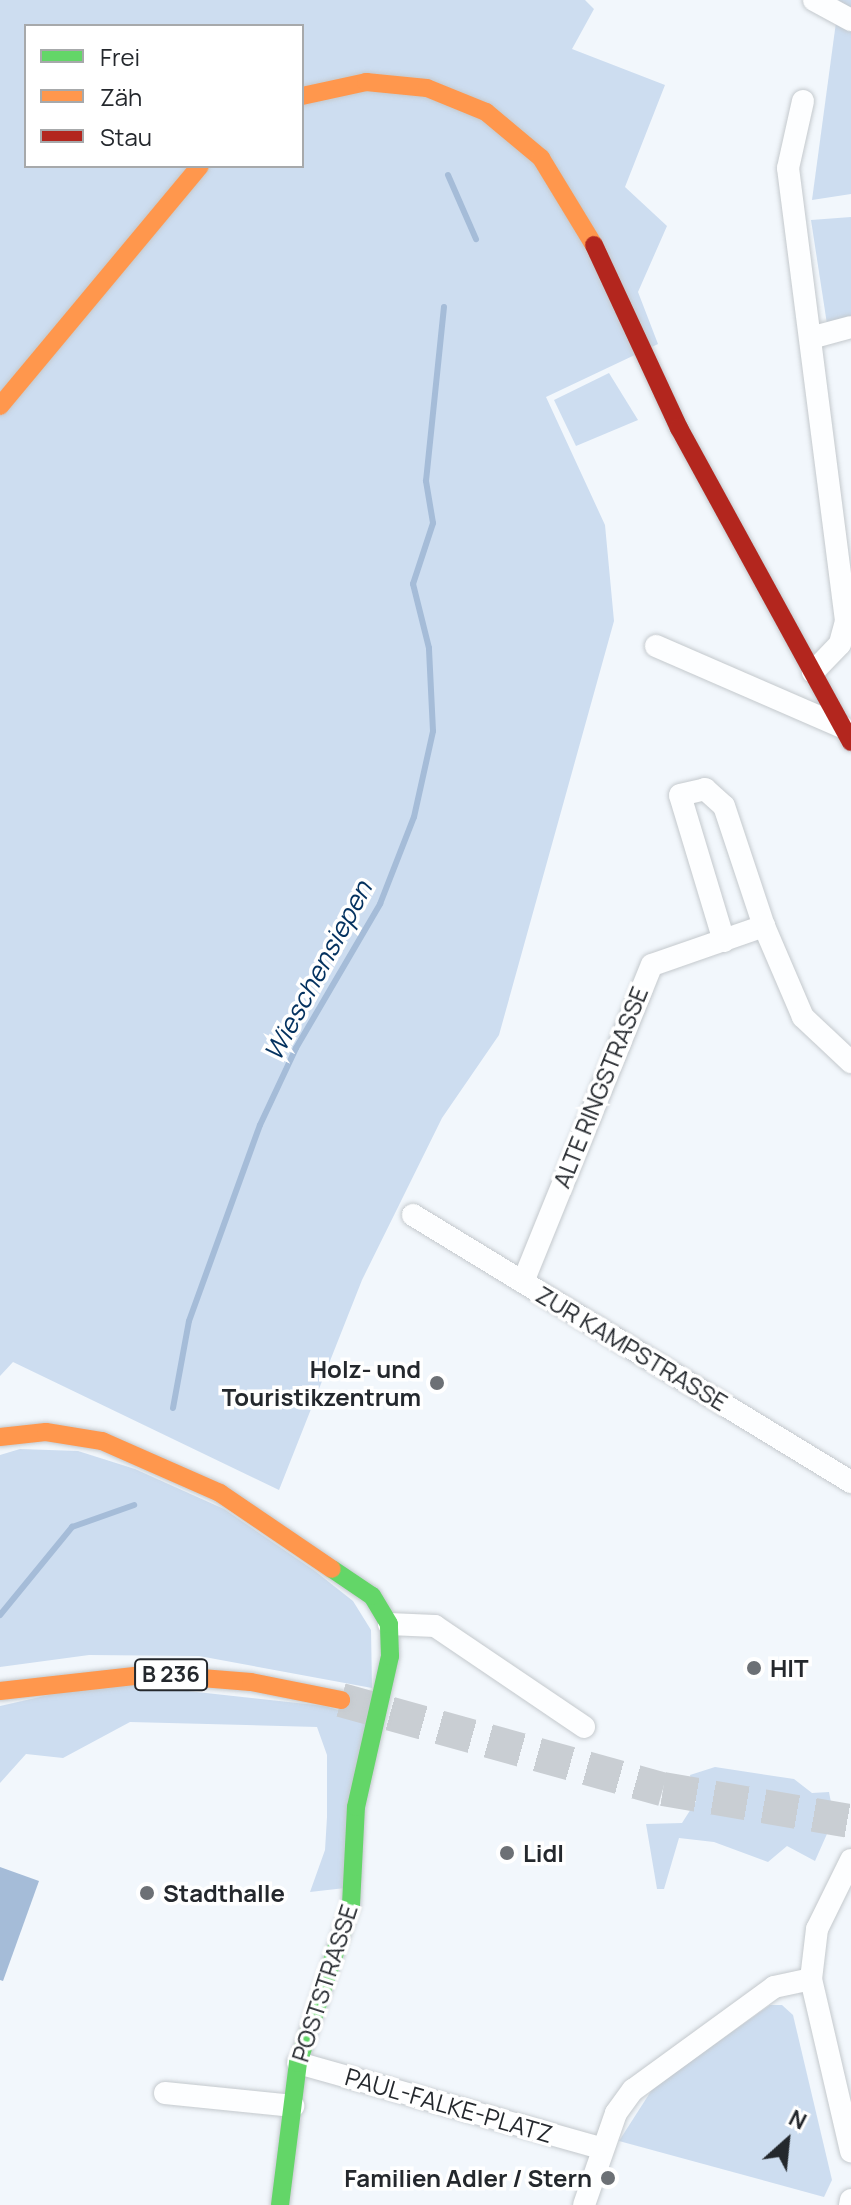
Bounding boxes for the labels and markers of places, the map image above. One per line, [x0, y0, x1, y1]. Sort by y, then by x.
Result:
place label: Holz- und Touristikzentrum [222, 1355, 421, 1411]
marker: Holz- und Touristikzentrum [428, 1374, 446, 1392]
place label: HIT [770, 1654, 809, 1682]
marker: HIT [745, 1659, 763, 1677]
place label: Lidl [523, 1839, 564, 1867]
marker: Lidl [498, 1844, 516, 1862]
place label: Stadthalle [163, 1879, 285, 1907]
marker: Stadthalle [138, 1884, 156, 1902]
place label: Familien Adler / Stern [344, 2164, 592, 2192]
marker: Familien Adler / Stern [599, 2169, 617, 2187]

